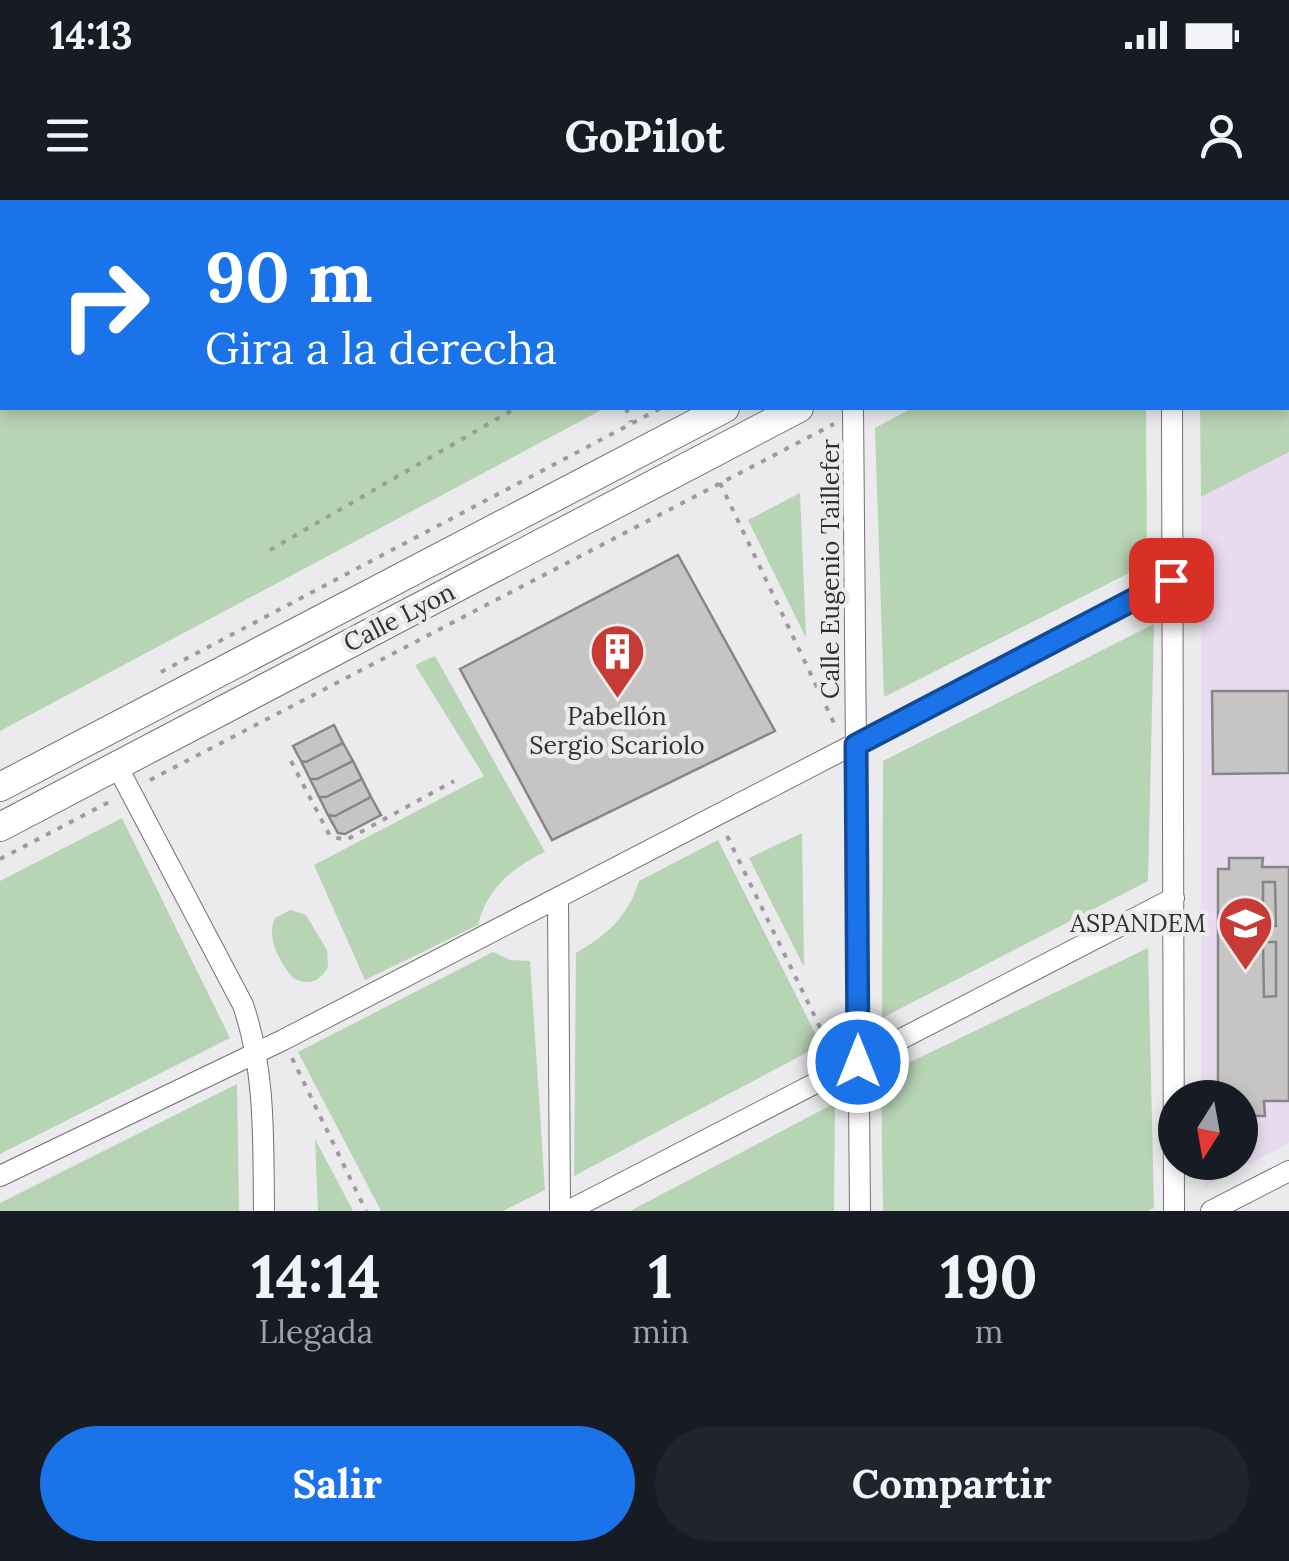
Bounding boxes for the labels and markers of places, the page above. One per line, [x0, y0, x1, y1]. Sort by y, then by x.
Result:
pin [1129, 538, 1214, 623]
building icon: Pabellón Sergio Scariolo [587, 621, 647, 700]
place label: Pabellón Sergio Scariolo [529, 700, 705, 761]
school or university icon: ASPANDEM [1215, 893, 1275, 972]
place label: ASPANDEM [1069, 907, 1206, 939]

